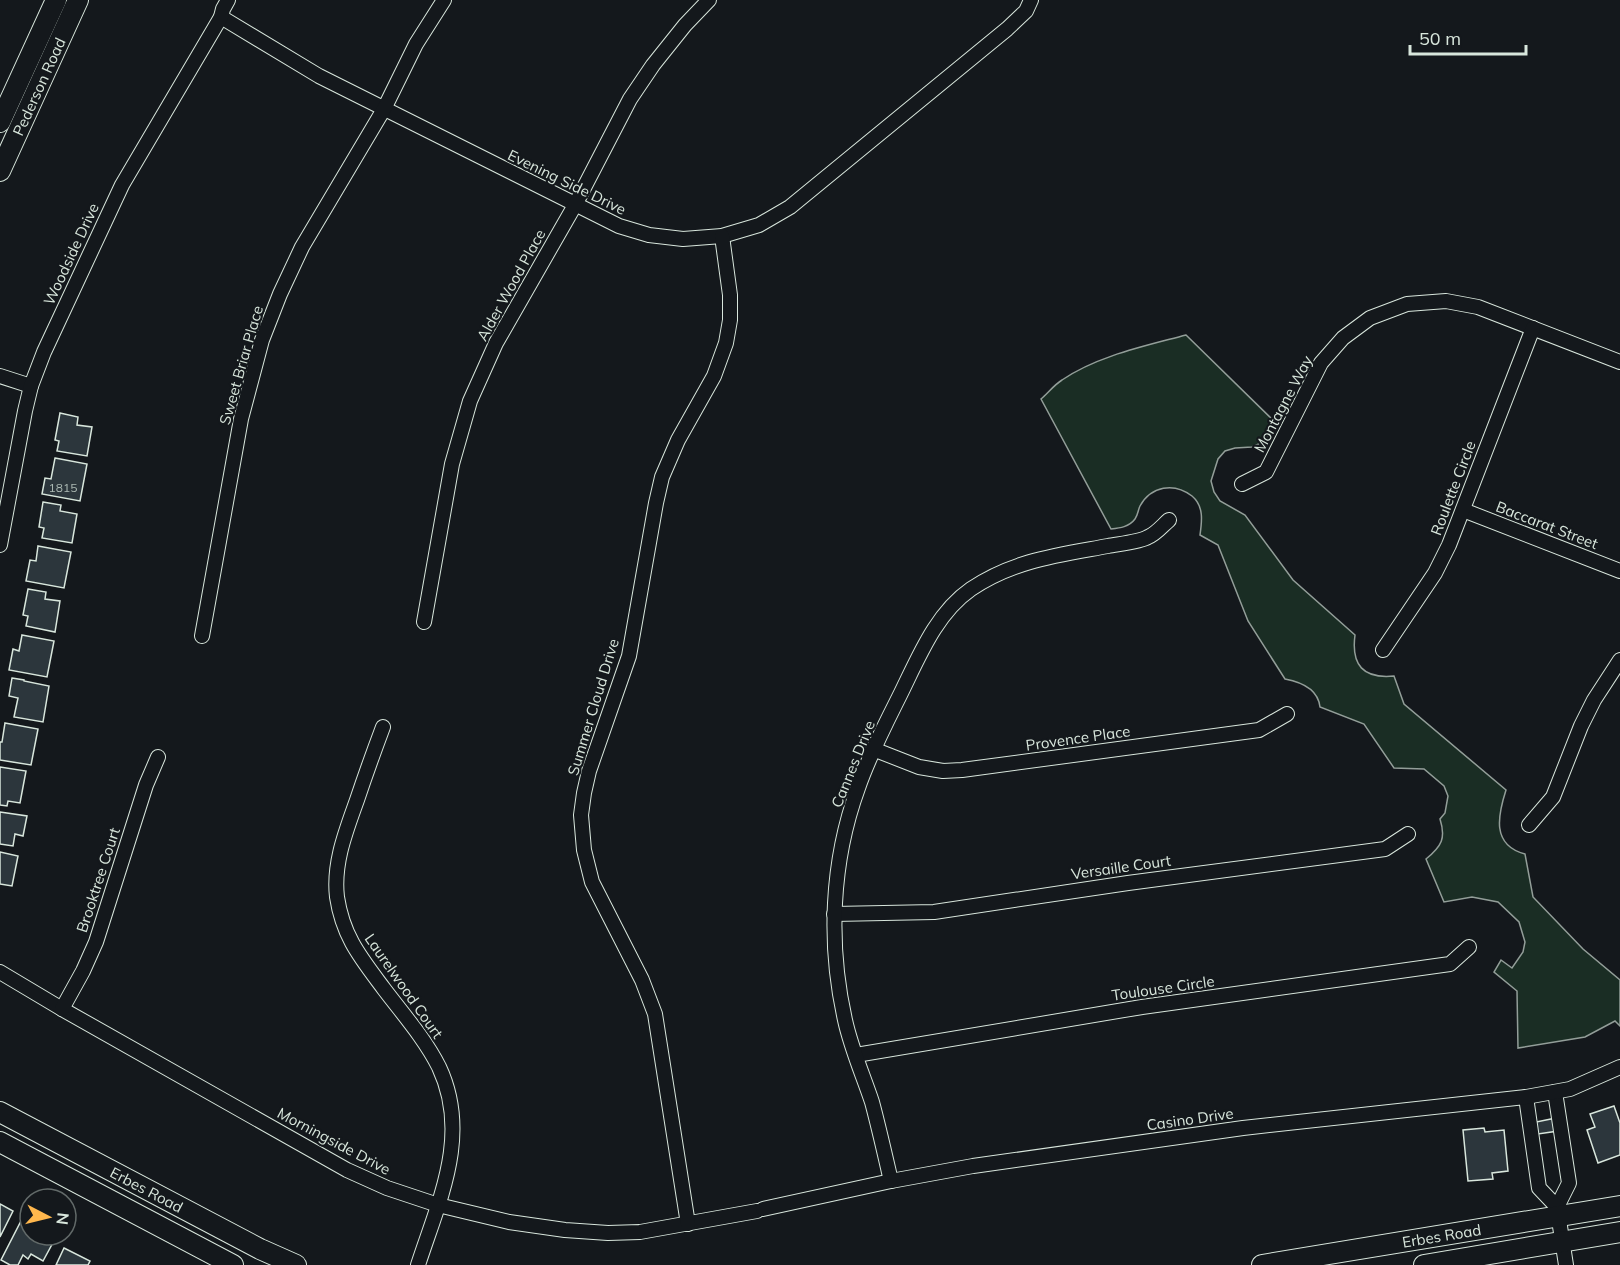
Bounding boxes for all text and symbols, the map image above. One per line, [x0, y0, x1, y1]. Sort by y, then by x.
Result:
scale bar [1410, 18, 1526, 56]
text: 50 m [1419, 27, 1461, 50]
street label: Pederson Road [8, 34, 69, 138]
street label: Evening Side Drive [505, 145, 629, 219]
street label: Woodside Drive [39, 200, 103, 308]
street label: Alder Wood Place [472, 226, 550, 344]
street label: Sweet Briar Place [215, 303, 267, 427]
street label: Montagne Way [1249, 352, 1317, 456]
street label: Roulette Circle [1426, 438, 1480, 538]
house number: 1815 [49, 480, 77, 495]
street label: Baccarat Street [1493, 497, 1601, 553]
street label: Summer Cloud Drive [563, 636, 623, 778]
street label: Cannes Drive [827, 718, 879, 810]
street label: Provence Place [1025, 721, 1131, 755]
street label: Brooktree Court [72, 825, 124, 935]
street label: Versaille Court [1070, 851, 1172, 883]
street label: Laurelwood Court [361, 930, 447, 1042]
street label: Toulouse Circle [1110, 971, 1216, 1005]
street label: Morningside Drive [274, 1103, 394, 1179]
street label: Casino Drive [1145, 1104, 1235, 1134]
street label: Erbes Road [107, 1162, 187, 1216]
north arrow [18, 1187, 78, 1247]
text: N [52, 1212, 74, 1226]
street label: Erbes Road [1401, 1220, 1482, 1251]

